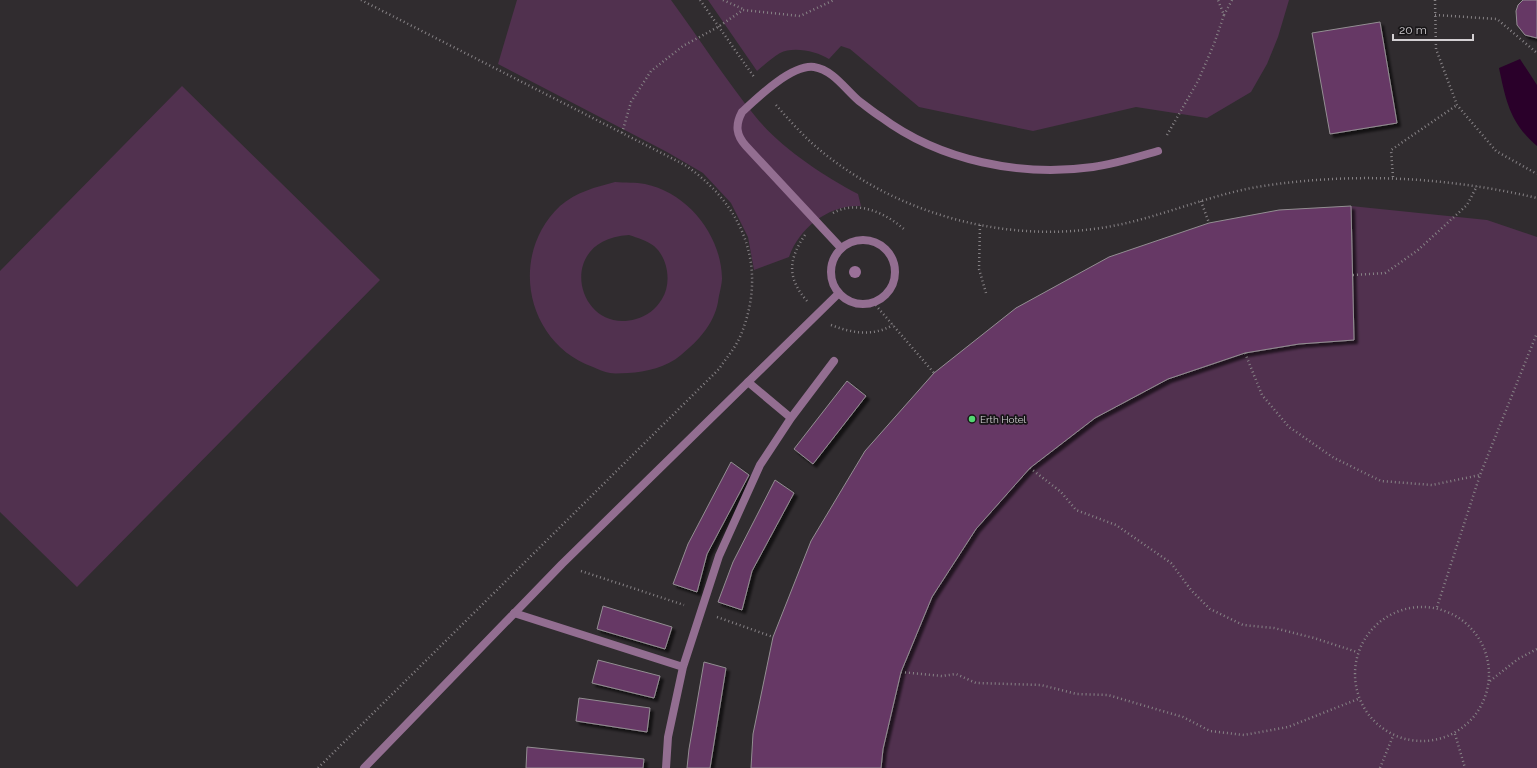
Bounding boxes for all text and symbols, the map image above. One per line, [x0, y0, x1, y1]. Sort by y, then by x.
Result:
scale bar [1393, 16, 1473, 42]
text: 20 m [1399, 23, 1427, 37]
marker: Erth Hotel [967, 414, 977, 424]
place label: Erth Hotel [980, 414, 1027, 425]

